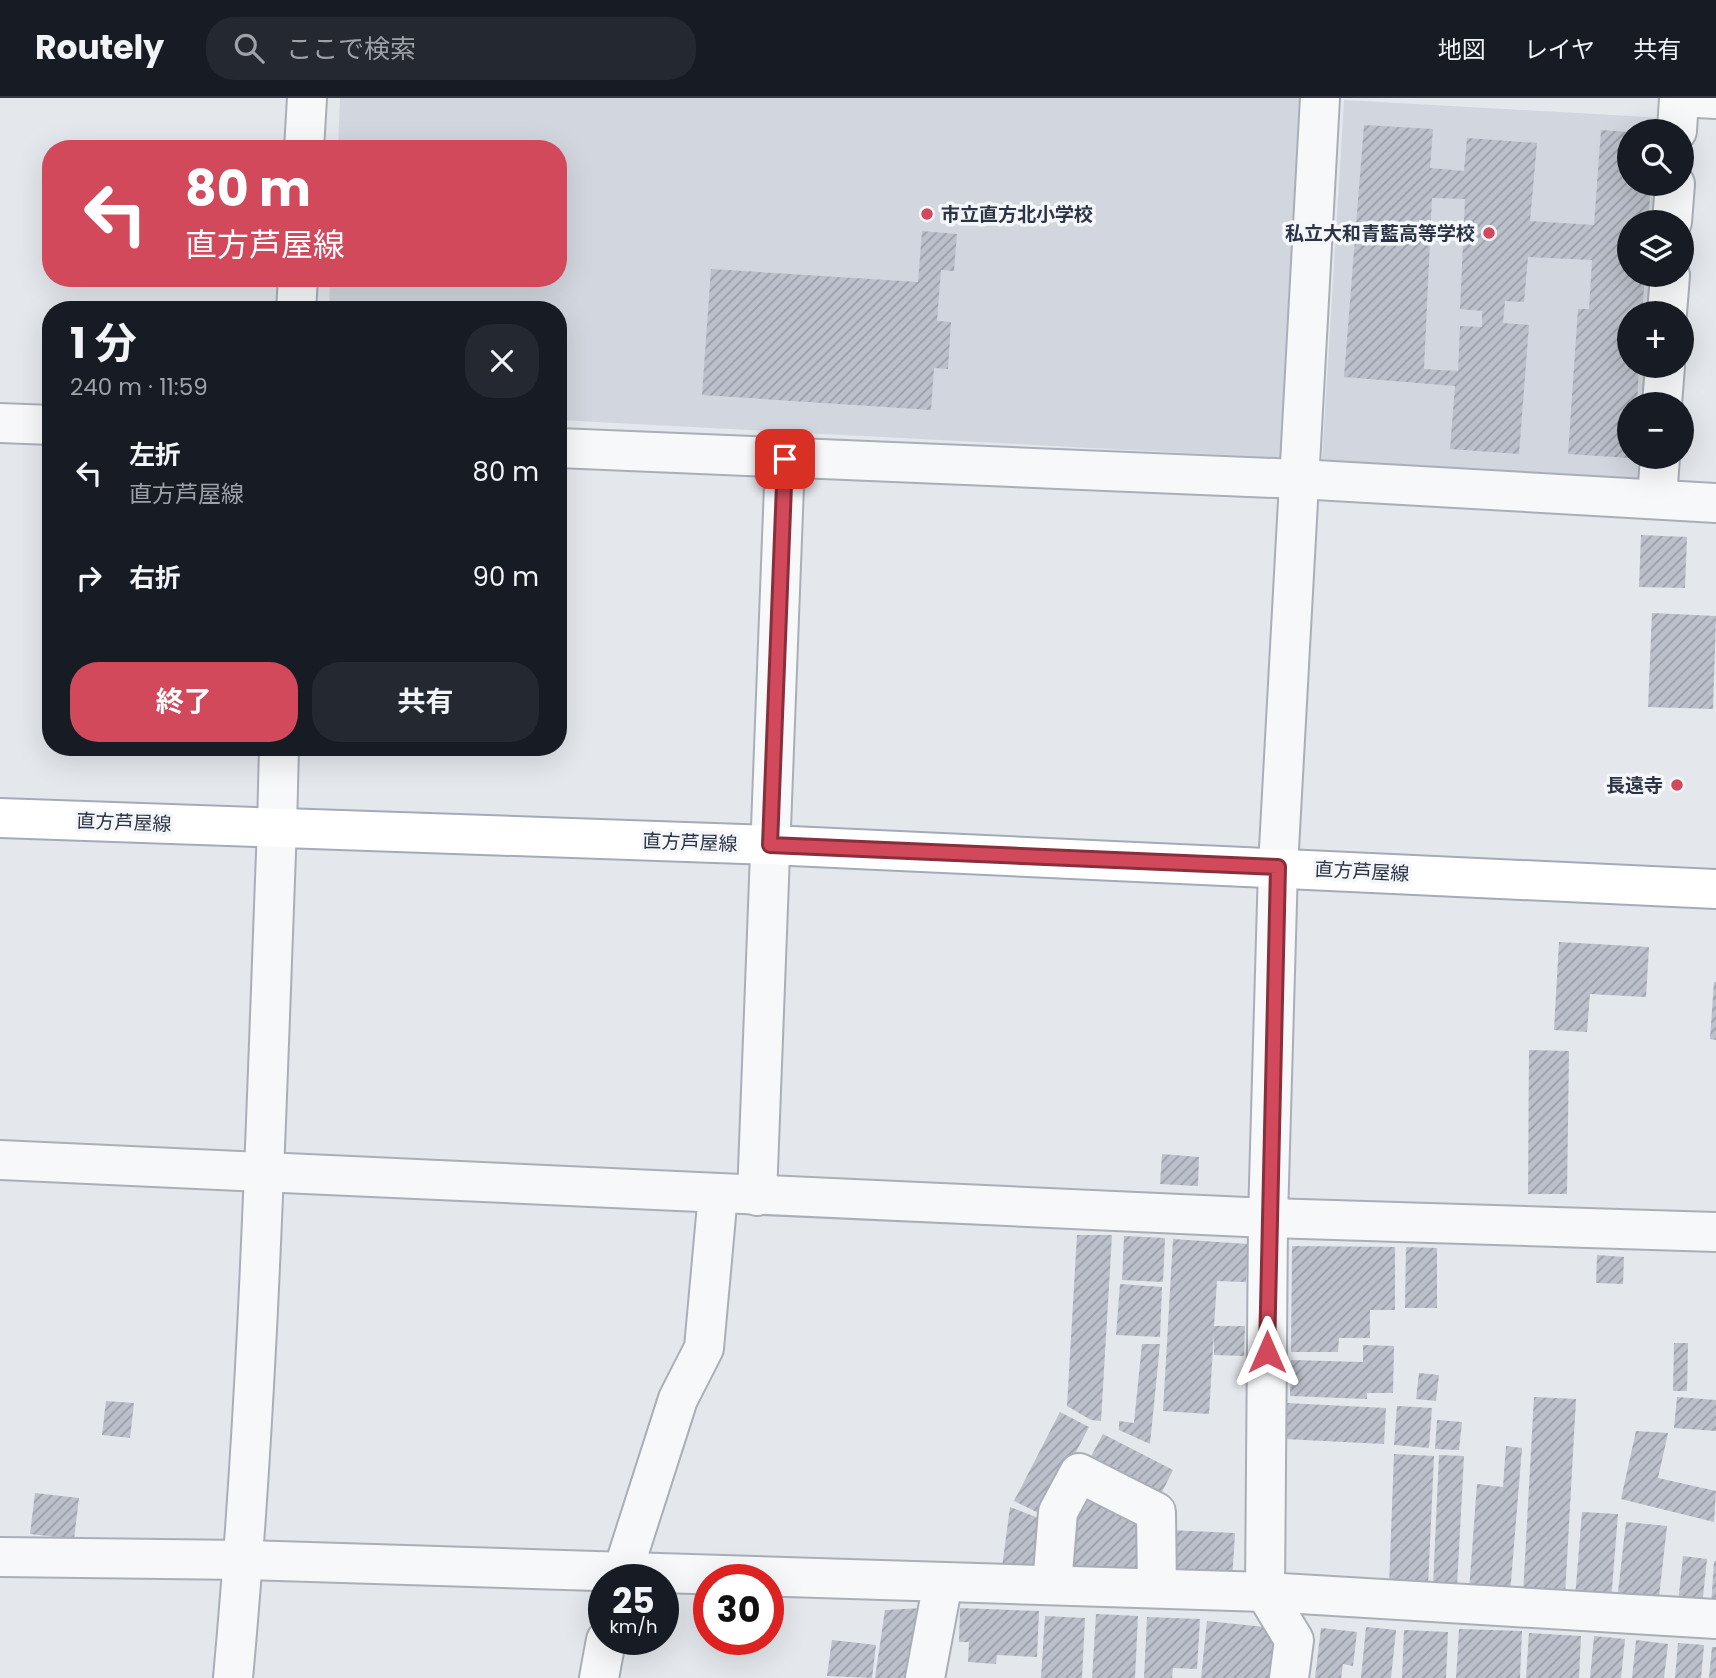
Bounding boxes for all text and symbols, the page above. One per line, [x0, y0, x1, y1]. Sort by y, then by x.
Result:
search box [206, 17, 696, 80]
text: Routely [35, 24, 164, 71]
icon: search [230, 29, 268, 67]
text: ここで検索 [286, 31, 416, 67]
text: 地図 [1438, 33, 1486, 66]
text: レイヤ [1524, 33, 1595, 66]
text: 共有 [1633, 33, 1681, 66]
map controls [1617, 119, 1694, 469]
button: search [1617, 119, 1694, 196]
text: 80 m [185, 155, 311, 223]
icon: left [70, 168, 161, 259]
place label: 市立直方北小学校 [941, 201, 1093, 228]
marker: 市立直方北小学校 [919, 206, 935, 222]
button: layers [1617, 210, 1694, 287]
place label: 私立大和青藍高等学校 [1285, 220, 1475, 247]
text: 直方芦屋線 [185, 222, 345, 267]
marker: 私立大和青藍高等学校 [1481, 225, 1497, 241]
button: + [1617, 301, 1694, 378]
text: 1 分 [70, 314, 137, 373]
button: close [465, 324, 539, 398]
text: 240 m · 11:59 [70, 371, 208, 403]
button: − [1617, 392, 1694, 469]
pin [755, 429, 815, 489]
text: 左折 [129, 437, 181, 473]
icon: arrive [766, 440, 804, 478]
icon: left [70, 454, 108, 492]
text: 80 m [473, 454, 539, 490]
text: 直方芦屋線 [129, 478, 244, 510]
icon: right [70, 559, 108, 597]
text: 90 m [473, 559, 539, 595]
text: 右折 [129, 560, 181, 596]
button: 終了 [70, 662, 298, 742]
button: 共有 [312, 662, 539, 742]
place label: 長遠寺 [1606, 772, 1663, 799]
marker: 長遠寺 [1669, 777, 1685, 793]
street label: 直方芦屋線 [76, 807, 172, 838]
street label: 直方芦屋線 [642, 827, 738, 858]
street label: 直方芦屋線 [1314, 856, 1410, 887]
position arrow [1230, 1315, 1304, 1389]
speed limit sign: 30 [693, 1564, 784, 1655]
text: 25 [612, 1576, 655, 1625]
text: km/h [610, 1614, 657, 1639]

